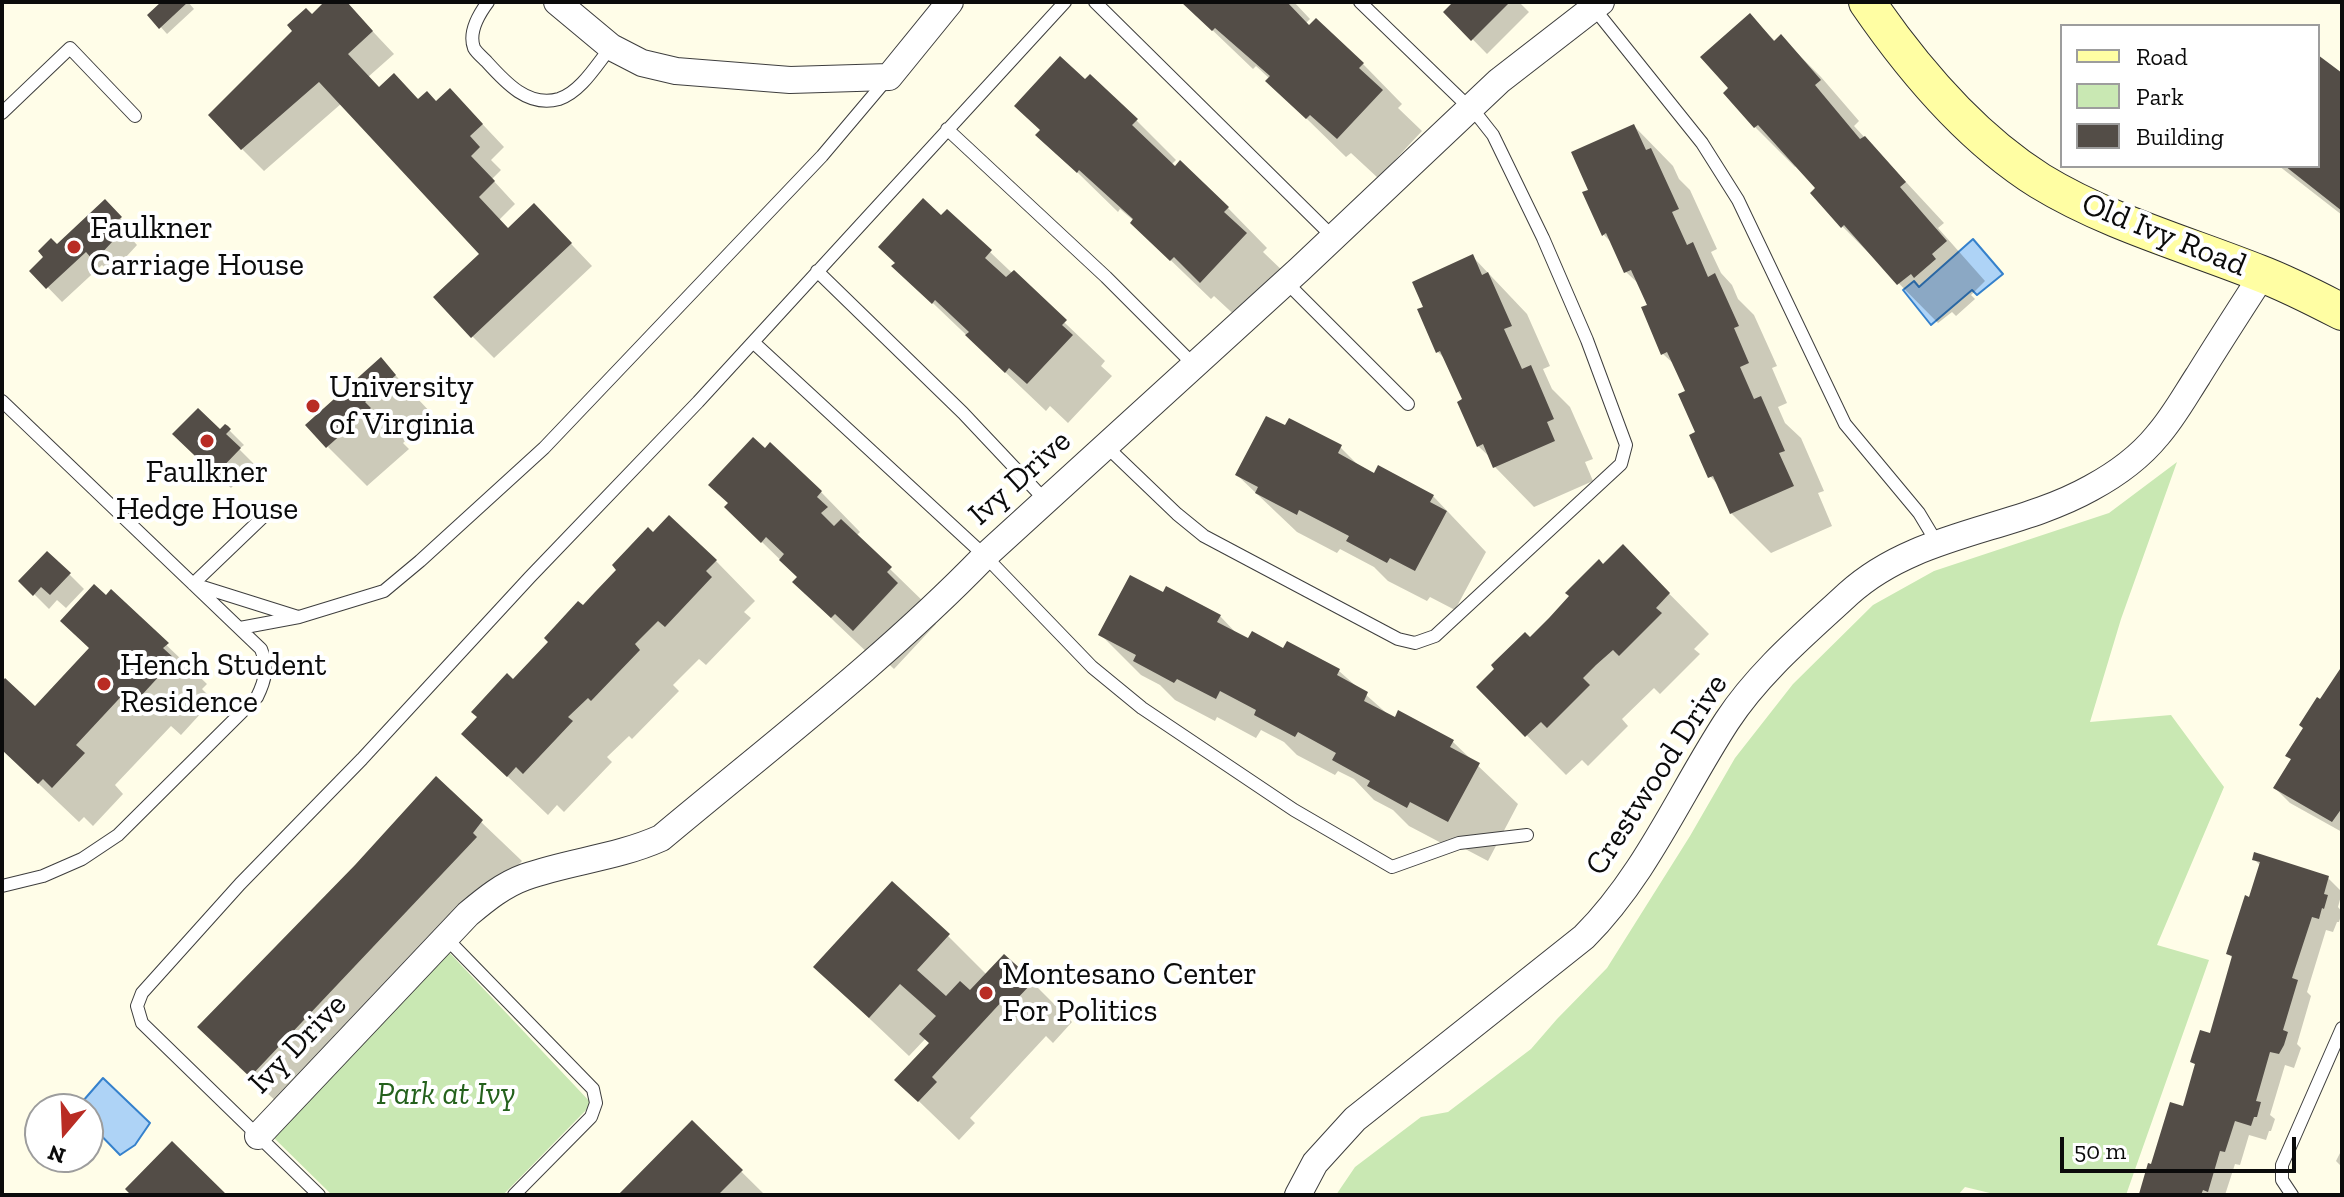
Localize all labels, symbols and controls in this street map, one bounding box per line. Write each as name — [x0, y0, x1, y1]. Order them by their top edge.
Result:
legend — [2060, 24, 2320, 168]
text: Road — [2136, 42, 2188, 71]
text: Park — [2136, 82, 2184, 111]
text: Building — [2136, 122, 2224, 151]
street label: Old Ivy Road — [2076, 185, 2252, 285]
place label: Faulkner Carriage House — [90, 210, 304, 285]
marker: Faulkner Carriage House — [65, 238, 83, 256]
place label: University of Virginia — [329, 369, 475, 444]
marker: University of Virginia — [304, 397, 322, 415]
street label: Ivy Drive — [961, 422, 1079, 534]
marker: Faulkner Hedge House — [198, 432, 216, 450]
place label: Faulkner Hedge House — [116, 454, 298, 529]
place label: Hench Student Residence — [120, 647, 326, 722]
street label: Crestwood Drive — [1578, 667, 1736, 883]
marker: Hench Student Residence — [95, 675, 113, 693]
place label: Montesano Center For Politics — [1002, 956, 1257, 1031]
marker: Montesano Center For Politics — [977, 984, 995, 1002]
street label: Ivy Drive — [241, 986, 355, 1102]
park label: Park at Ivy — [377, 1076, 515, 1114]
north arrow — [24, 1093, 104, 1173]
scale bar — [2064, 1121, 2300, 1171]
text: 50 m — [2074, 1136, 2126, 1165]
text: N — [44, 1139, 69, 1170]

